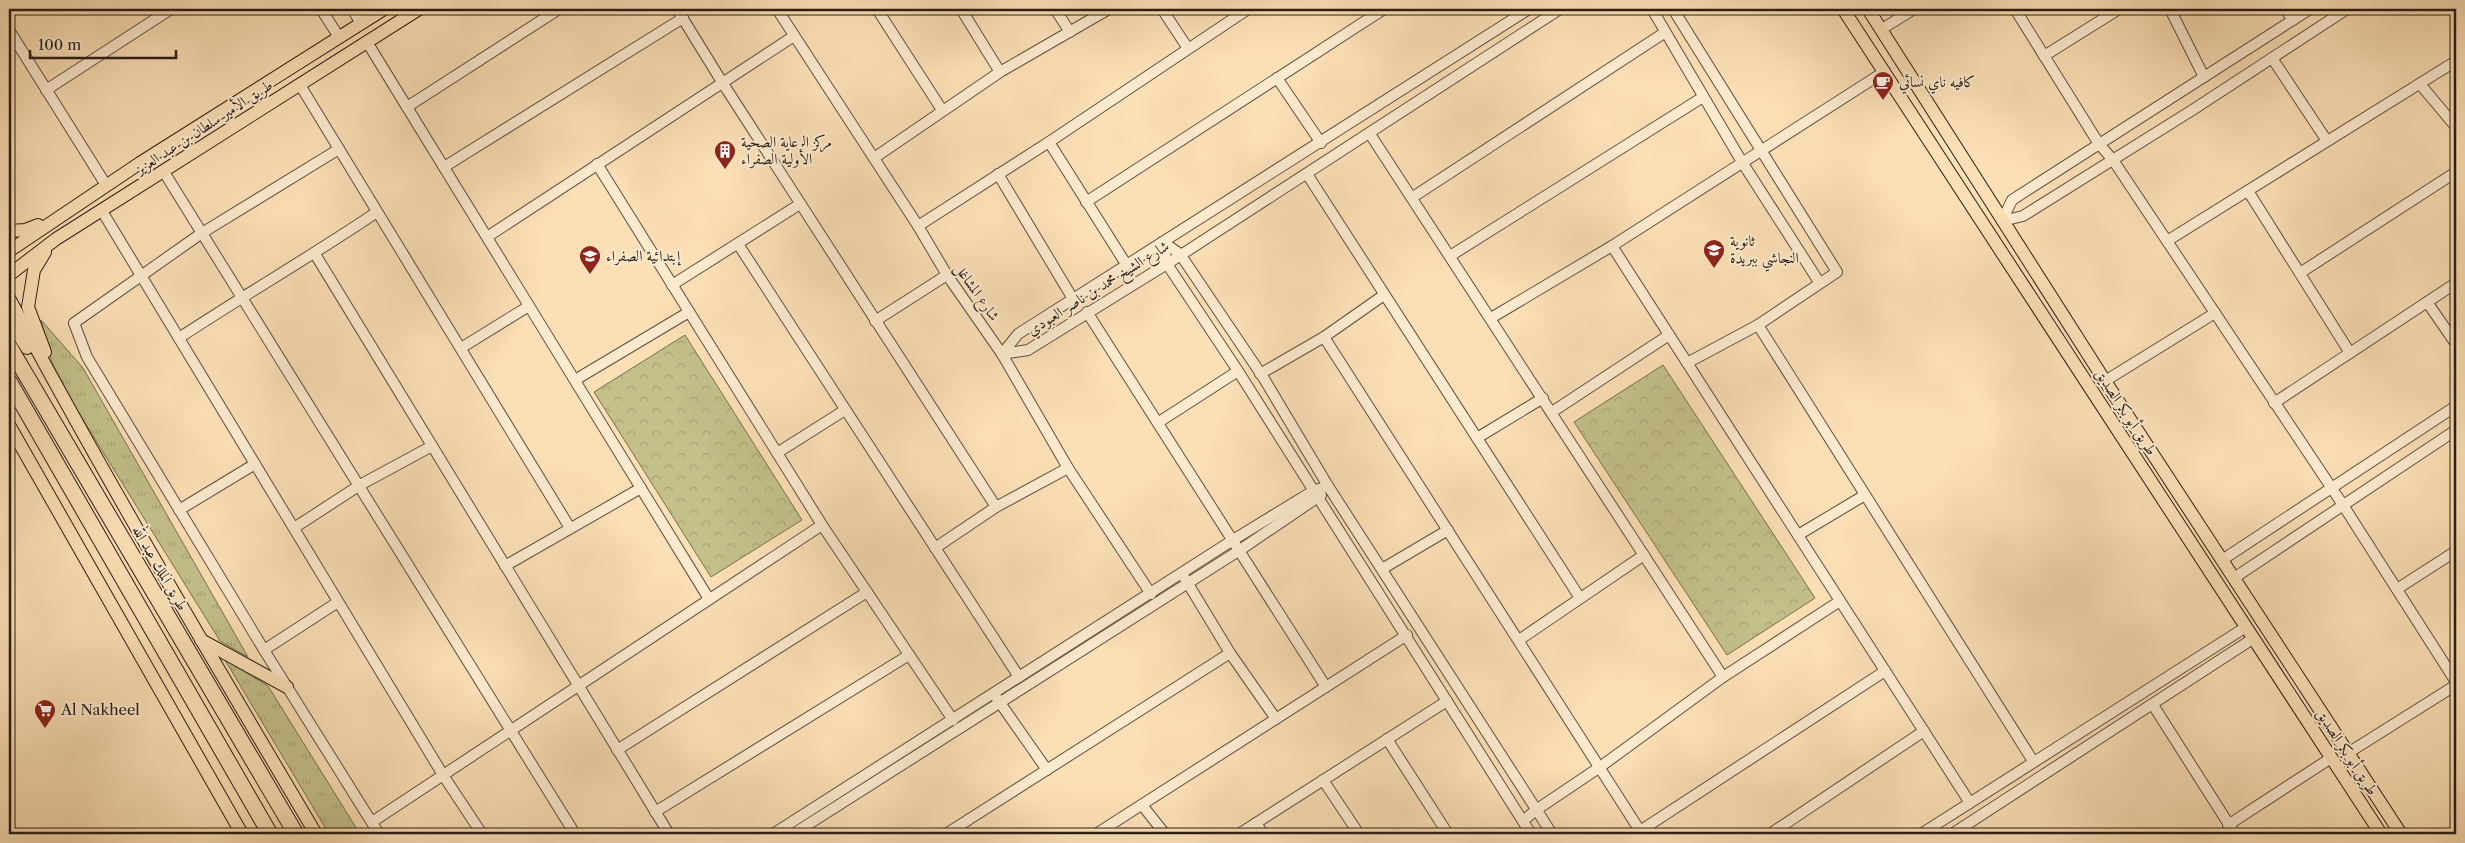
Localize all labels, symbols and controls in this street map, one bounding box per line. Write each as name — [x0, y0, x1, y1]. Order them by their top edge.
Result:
scale bar — [30, 28, 176, 60]
text: 100 m — [38, 35, 81, 54]
cafe icon: كافيه ناي نسائي — [1871, 70, 1895, 101]
place label: كافيه ناي نسائي — [1899, 72, 1975, 94]
street label: طريق الأمير سلطان بن عبد العزيز — [129, 74, 277, 180]
place label: مركز الرعاية الصحية الأولية الصفراء — [741, 132, 832, 169]
building icon: مركز الرعاية الصحية الأولية الصفراء — [713, 139, 737, 170]
place label: ثانوية النجاشي ببريدة — [1730, 231, 1799, 272]
street label: شارع الشيخ محمد بن ناصر العبودي — [1023, 236, 1175, 343]
school or university icon: ثانوية النجاشي ببريدة — [1702, 238, 1726, 269]
school or university icon: إبتدائية الصفراء — [578, 244, 602, 275]
place label: إبتدائية الصفراء — [606, 246, 682, 266]
street label: شارع المشاغل — [947, 259, 1004, 327]
street label: طريق أبو بكر الصديق — [2091, 364, 2162, 459]
street label: طريق الملك عبد الله — [127, 521, 194, 614]
supermarket icon: Al Nakheel — [33, 698, 57, 729]
place label: Al Nakheel — [60, 700, 140, 719]
street label: طريق أبو بكر الصديق — [2312, 704, 2383, 799]

